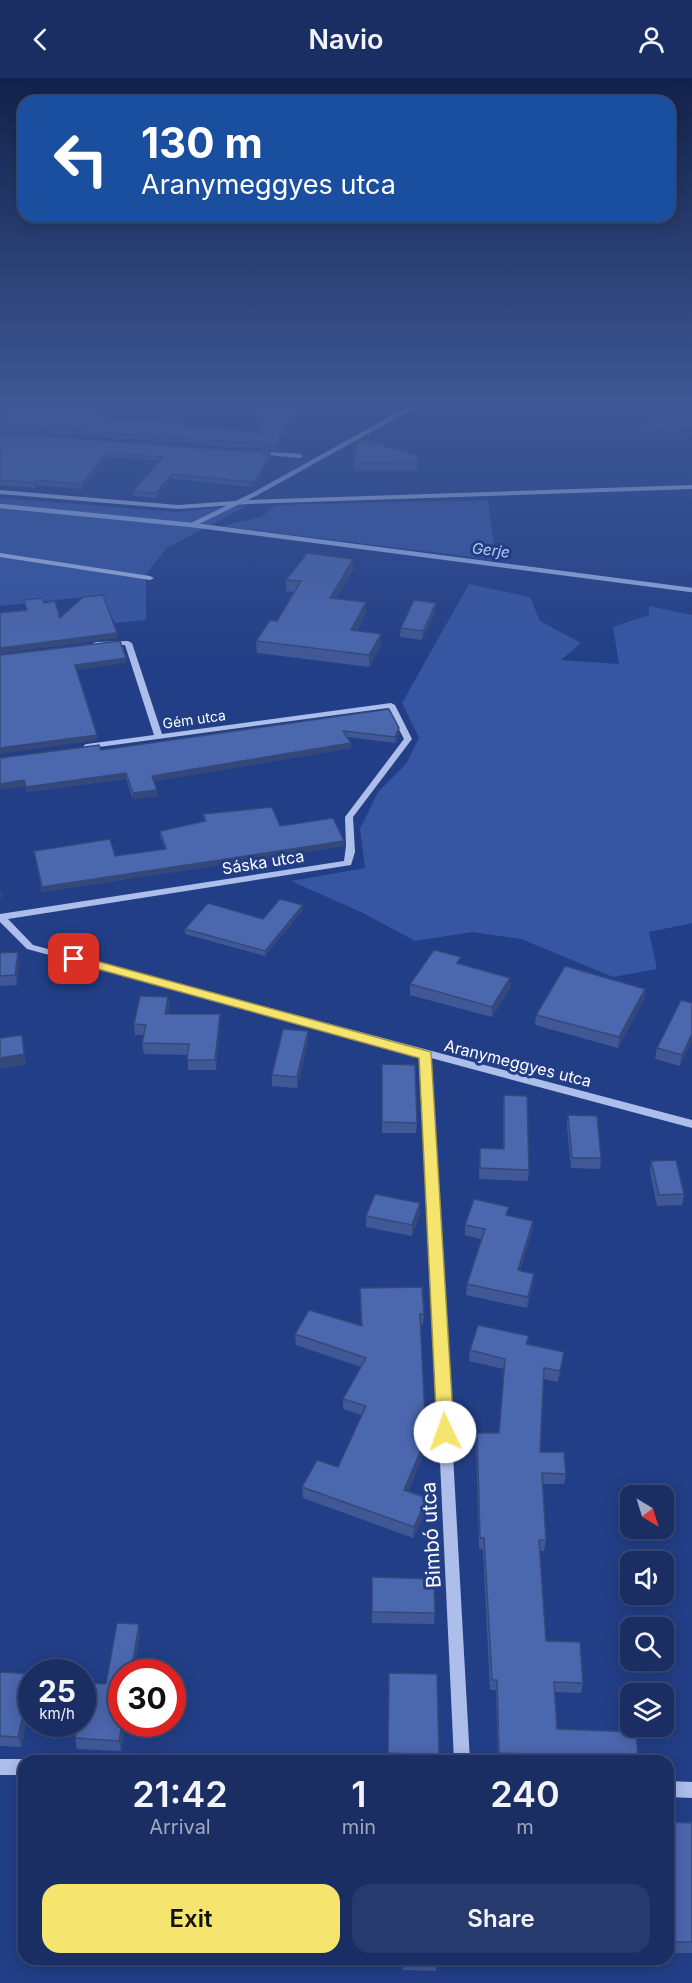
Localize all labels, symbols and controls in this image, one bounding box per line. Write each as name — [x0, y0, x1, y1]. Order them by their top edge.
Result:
icon: back — [24, 23, 57, 56]
text: Navio — [309, 23, 383, 56]
icon: person — [635, 23, 668, 56]
text: 130 m — [141, 117, 263, 168]
icon: left — [42, 120, 120, 198]
text: Aranymeggyes utca — [141, 168, 396, 201]
water label: Gerje — [471, 538, 511, 562]
street label: Gém utca — [161, 706, 227, 732]
street label: Sáska utca — [221, 846, 305, 878]
pin — [48, 933, 99, 984]
icon: arrive — [57, 942, 90, 975]
street label: Aranymeggyes utca — [442, 1035, 594, 1091]
position arrow — [413, 1400, 477, 1464]
street label: Bimbó utca — [416, 1481, 446, 1589]
north arrow — [620, 1485, 674, 1539]
map controls — [620, 1485, 674, 1737]
button: sound — [620, 1551, 674, 1605]
button: search — [620, 1617, 674, 1671]
speed limit sign: 30 — [108, 1659, 186, 1737]
text: 25 — [38, 1673, 76, 1709]
button: layers — [620, 1683, 674, 1737]
text: km/h — [39, 1704, 75, 1723]
text: 21:42 — [132, 1772, 228, 1816]
text: 1 — [351, 1772, 367, 1816]
text: 240 — [490, 1772, 560, 1816]
text: Arrival — [149, 1815, 211, 1839]
text: min — [342, 1815, 376, 1839]
text: m — [516, 1815, 534, 1839]
button: Exit — [42, 1884, 340, 1953]
button: Share — [352, 1884, 650, 1953]

